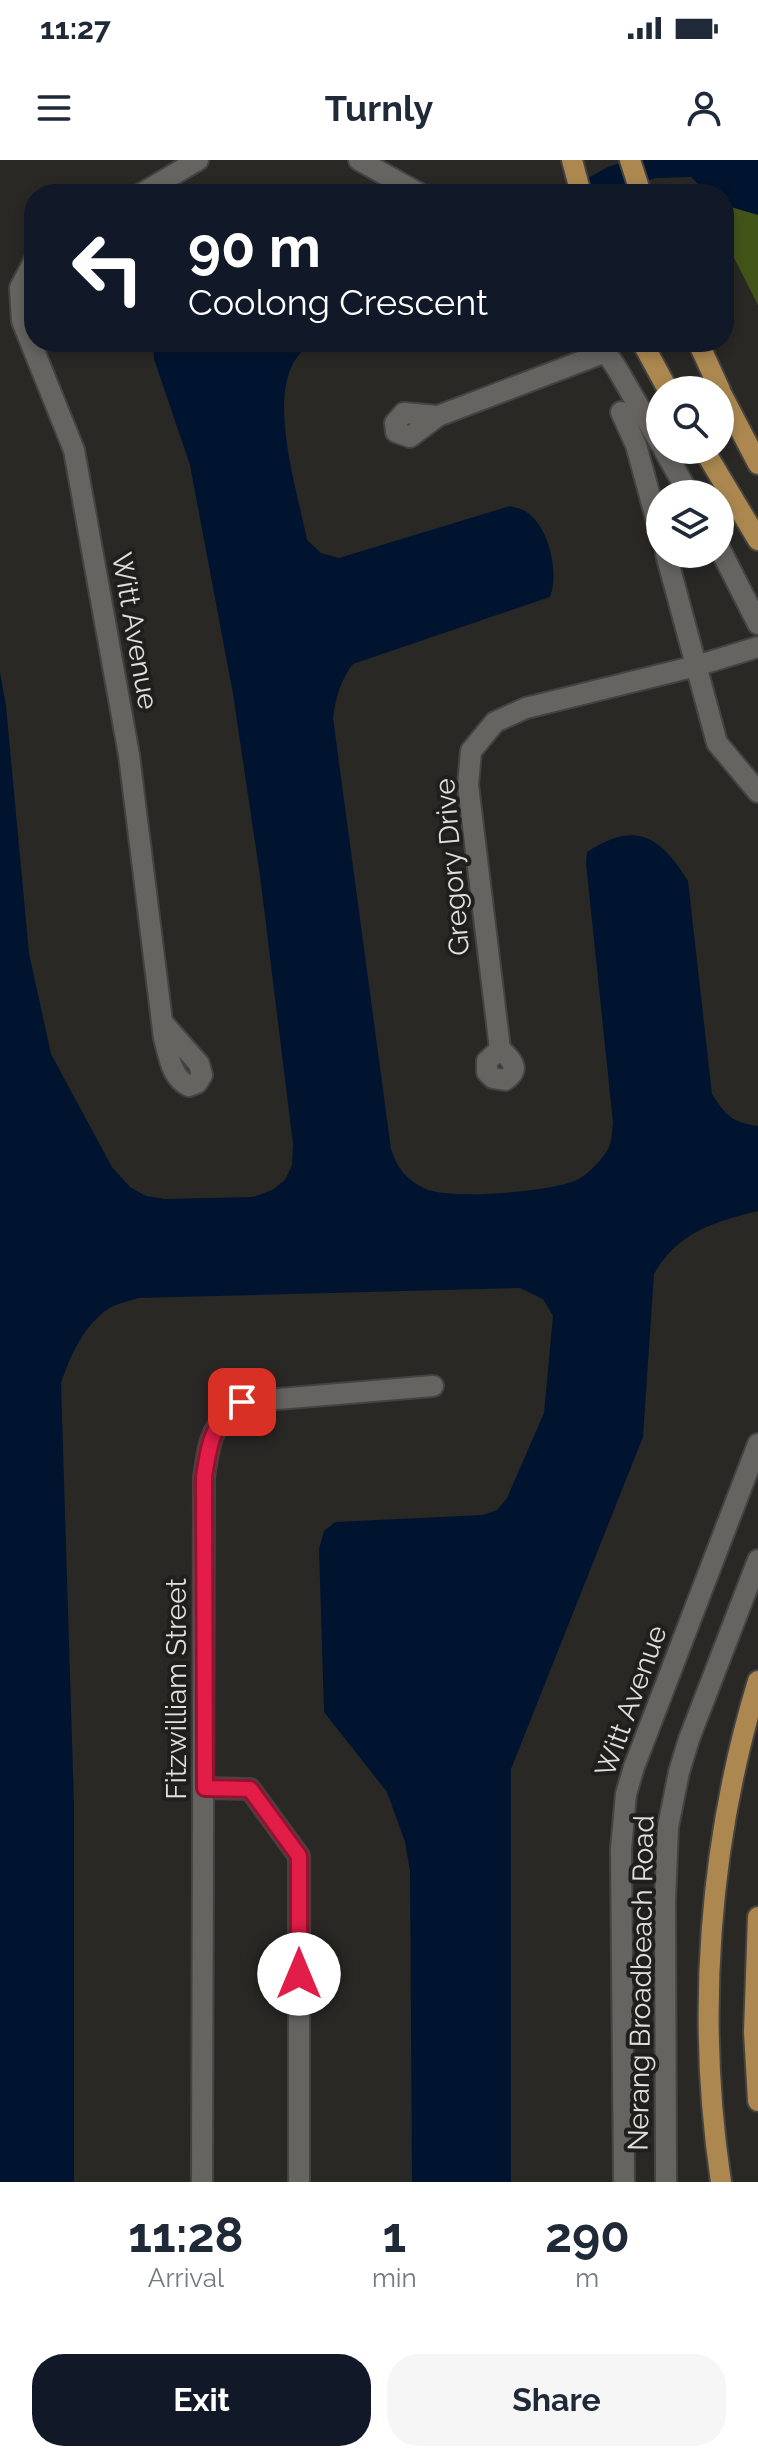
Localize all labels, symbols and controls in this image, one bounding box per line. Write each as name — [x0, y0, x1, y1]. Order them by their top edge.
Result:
text: 11:27 — [40, 11, 111, 46]
icon: menu — [32, 86, 76, 130]
icon: person — [682, 86, 726, 130]
text: Turnly — [325, 87, 433, 129]
text: 90 m — [188, 214, 321, 280]
icon: left — [56, 216, 160, 320]
text: Coolong Crescent — [188, 281, 488, 323]
map controls — [646, 376, 734, 568]
button: search — [646, 376, 734, 464]
button: layers — [646, 480, 734, 568]
street label: Witt Avenue — [105, 550, 165, 712]
street label: Gregory Drive — [428, 777, 476, 957]
pin — [208, 1368, 276, 1436]
icon: arrive — [220, 1380, 264, 1424]
street label: Fitzwilliam Street — [160, 1578, 193, 1800]
street label: Witt Avenue — [588, 1621, 674, 1781]
street label: Nerang Broadbeach Road — [622, 1815, 660, 2151]
position arrow — [257, 1932, 341, 2016]
text: 11:28 — [128, 2207, 244, 2263]
text: 1 — [382, 2207, 406, 2263]
text: 290 — [545, 2207, 630, 2263]
text: Arrival — [148, 2263, 224, 2293]
text: min — [372, 2263, 417, 2293]
text: m — [575, 2263, 599, 2293]
button: Exit — [32, 2354, 371, 2446]
button: Share — [387, 2354, 726, 2446]

